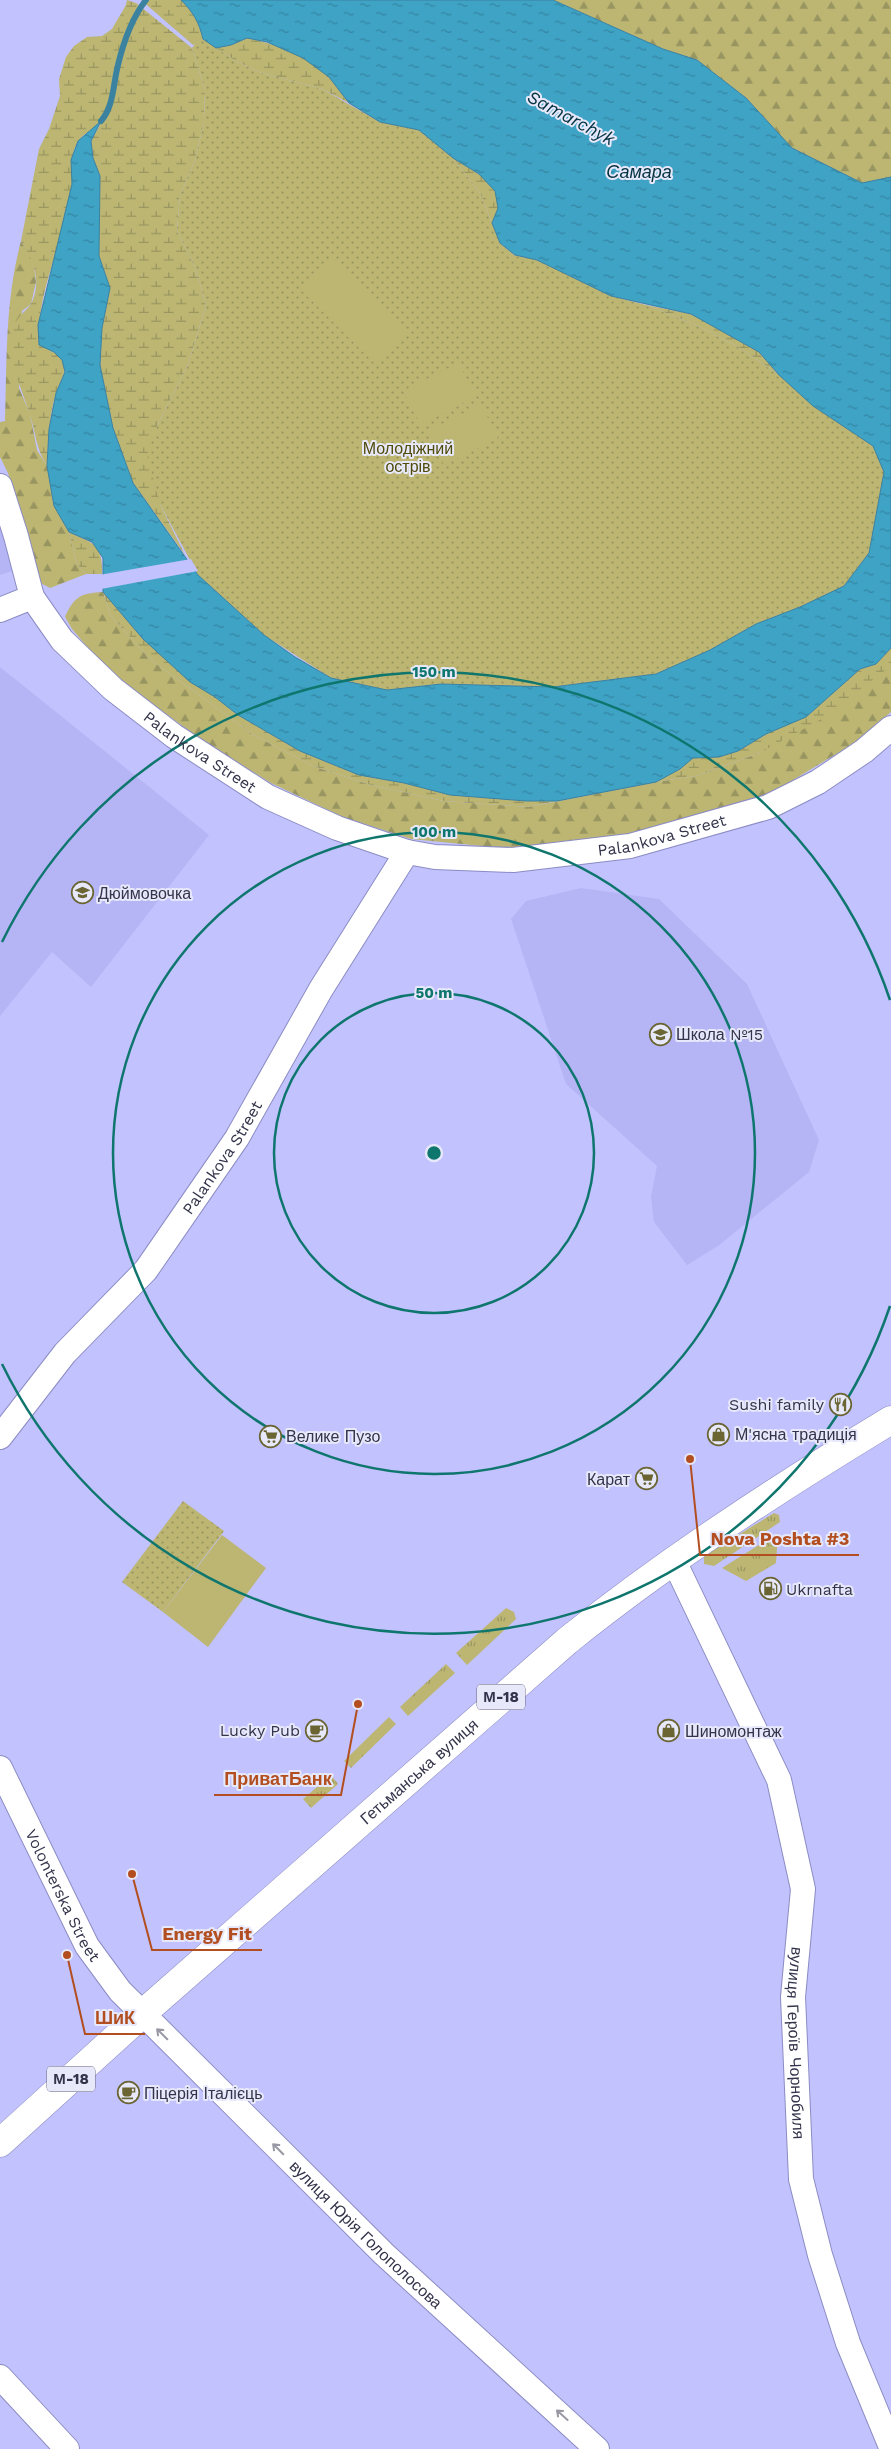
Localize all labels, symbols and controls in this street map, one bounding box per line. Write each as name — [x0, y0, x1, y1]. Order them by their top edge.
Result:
water label: Samarchyk — [524, 86, 620, 150]
water label: Самара — [606, 161, 672, 182]
park label: Молодіжний острів — [363, 439, 453, 476]
text: 150 m — [412, 663, 456, 681]
street label: Palankova Street — [140, 707, 260, 797]
street label: Palankova Street — [597, 810, 728, 860]
text: 100 m — [412, 823, 456, 841]
school or university icon: Дюймовочка — [70, 881, 94, 905]
place label: Дюймовочка — [98, 884, 191, 903]
text: 50 m — [416, 984, 452, 1002]
school or university icon: Школа №15 — [648, 1022, 672, 1046]
place label: Школа №15 — [676, 1025, 763, 1044]
street label: Palankova Street — [178, 1097, 266, 1218]
centre of rings — [425, 1144, 443, 1162]
restaurant icon: Sushi family — [828, 1392, 852, 1416]
place label: Sushi family — [729, 1395, 825, 1414]
shop icon: М'ясна традиція — [707, 1422, 731, 1446]
supermarket icon: Велике Пузо — [258, 1424, 282, 1448]
place label: М'ясна традиція — [735, 1425, 857, 1444]
place label: Велике Пузо — [286, 1427, 381, 1446]
supermarket icon: Карат — [634, 1467, 658, 1491]
place label: Карат — [587, 1470, 631, 1489]
callout: Nova Poshta #3 — [700, 1522, 859, 1555]
text: Nova Poshta #3 — [711, 1528, 849, 1549]
fuel station icon: Ukrnafta — [758, 1577, 782, 1601]
place label: Ukrnafta — [786, 1580, 853, 1599]
road number: М-18 — [477, 1684, 525, 1710]
street label: Гетьманська вулиця — [356, 1715, 482, 1828]
cafe icon: Lucky Pub — [304, 1718, 328, 1742]
shop icon: Шиномонтаж — [657, 1719, 681, 1743]
place label: Lucky Pub — [220, 1721, 300, 1740]
place label: Шиномонтаж — [685, 1722, 782, 1741]
callout: ПриватБанк — [214, 1762, 341, 1795]
text: ПриватБанк — [224, 1768, 333, 1789]
street label: Volonterska Street — [21, 1826, 104, 1966]
callout: Energy Fit — [152, 1917, 262, 1950]
text: Energy Fit — [162, 1923, 252, 1944]
street label: вулиця Героїв Чорнобиля — [783, 1946, 808, 2140]
callout: ШиК — [85, 2001, 145, 2034]
text: ШиК — [95, 2007, 136, 2028]
one-way arrow — [156, 2028, 168, 2040]
road number: М-18 — [47, 2066, 95, 2092]
cafe icon: Піцерія Італієць — [116, 2081, 140, 2105]
place label: Піцерія Італієць — [144, 2084, 263, 2103]
one-way arrow — [272, 2143, 284, 2155]
street label: вулиця Юрія Голополосова — [286, 2157, 446, 2313]
one-way arrow — [555, 2410, 568, 2421]

